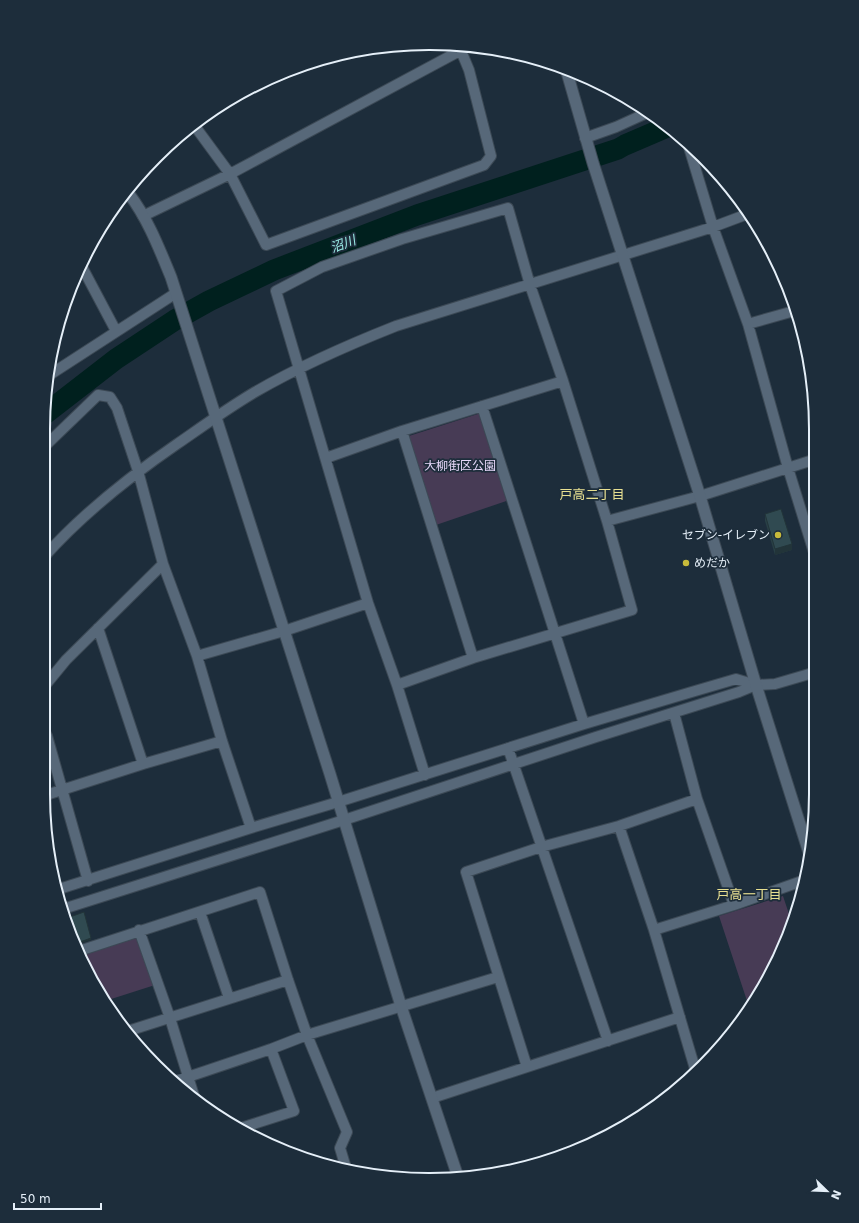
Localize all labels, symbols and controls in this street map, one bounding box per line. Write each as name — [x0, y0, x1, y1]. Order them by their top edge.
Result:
water label: 沼川 — [328, 232, 360, 256]
park label: 大柳街区公園 — [424, 459, 496, 473]
district label: 戸高二丁目 — [559, 487, 625, 502]
place label: セブン-イレブン — [682, 528, 770, 542]
marker: セブン-イレブン — [773, 530, 783, 540]
place label: めだか — [694, 556, 730, 570]
marker: めだか — [681, 558, 691, 568]
district label: 戸高一丁目 — [716, 887, 782, 902]
north arrow — [807, 1171, 847, 1211]
scale bar — [14, 1185, 101, 1211]
text: N — [828, 1188, 844, 1201]
text: 50 m — [20, 1192, 51, 1206]

